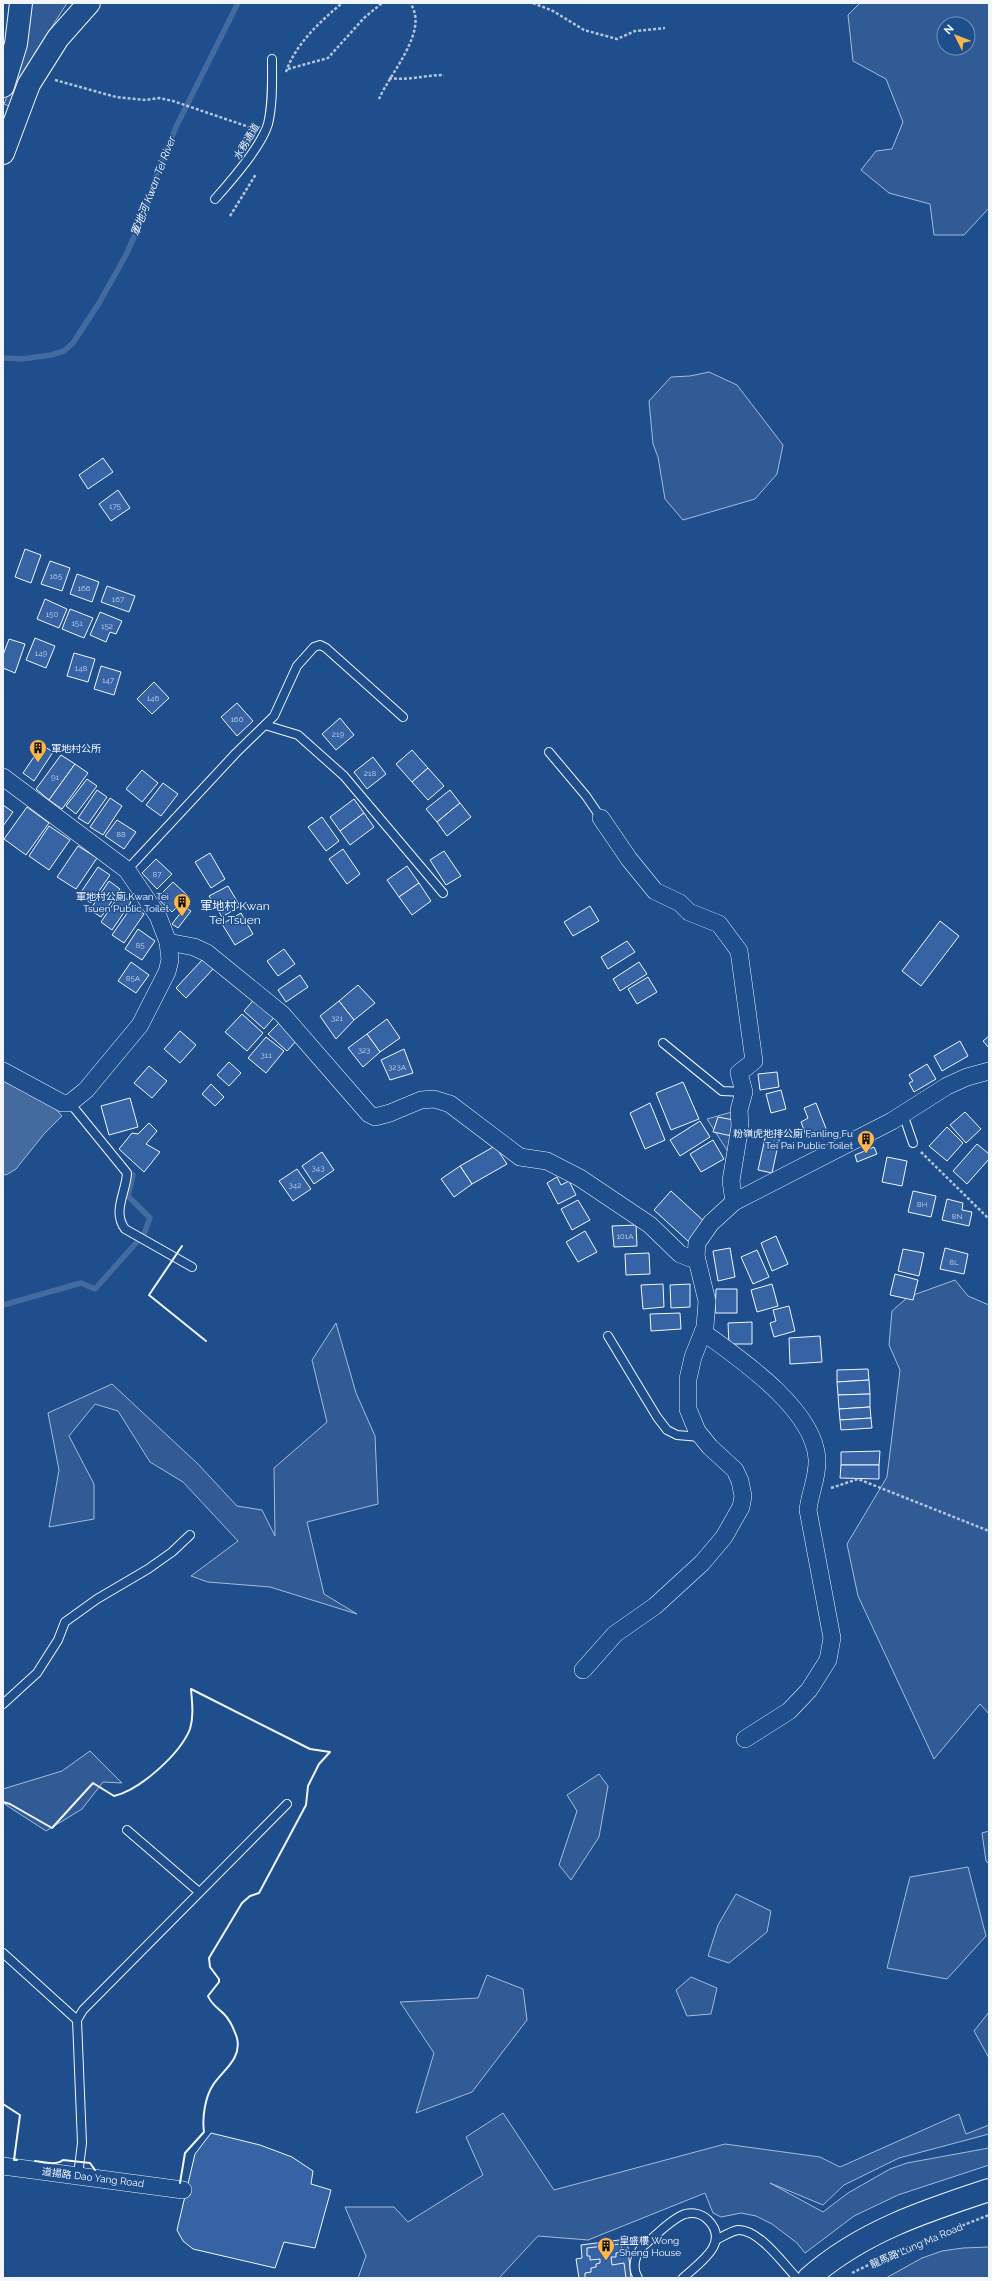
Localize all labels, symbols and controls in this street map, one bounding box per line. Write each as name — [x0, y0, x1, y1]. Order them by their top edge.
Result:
north arrow — [936, 16, 976, 56]
text: N — [941, 22, 957, 37]
street label: 水務通道 — [231, 121, 261, 161]
water label: 軍地河 Kwan Tei River — [128, 133, 179, 238]
house number: 175 — [109, 501, 122, 511]
house number: 165 — [50, 571, 63, 581]
house number: 166 — [77, 583, 91, 593]
house number: 167 — [112, 594, 125, 604]
house number: 150 — [46, 609, 58, 619]
house number: 151 — [71, 618, 83, 628]
house number: 152 — [101, 621, 113, 631]
house number: 149 — [35, 648, 48, 658]
house number: 148 — [75, 663, 88, 673]
house number: 147 — [102, 675, 115, 685]
house number: 146 — [147, 693, 159, 703]
house number: 160 — [230, 714, 244, 724]
house number: 219 — [332, 729, 344, 739]
building icon: 軍地村公所 — [28, 738, 48, 763]
place label: 軍地村公所 — [51, 743, 101, 754]
house number: 218 — [364, 768, 376, 778]
house number: 91 — [51, 772, 60, 782]
house number: 88 — [116, 829, 126, 839]
house number: 87 — [152, 869, 162, 879]
place label: 軍地村公廁 Kwan Tei Tsuen Public Toilet — [76, 891, 170, 914]
building icon: 軍地村公廁 Kwan Tei Tsuen Public Toilet — [172, 892, 192, 917]
district label: 軍地村 Kwan Tei Tsuen — [200, 899, 270, 927]
house number: 85 — [135, 940, 145, 950]
house number: 85A — [126, 973, 141, 983]
house number: 321 — [331, 1013, 344, 1023]
house number: 323 — [358, 1045, 370, 1055]
house number: 311 — [260, 1050, 272, 1060]
house number: 323A — [388, 1062, 407, 1072]
place label: 粉嶺虎地排公廁 Fanling Fu Tei Pai Public Toilet — [733, 1128, 854, 1151]
building icon: 粉嶺虎地排公廁 Fanling Fu Tei Pai Public Toilet — [856, 1129, 876, 1154]
house number: 343 — [312, 1163, 324, 1173]
house number: 342 — [289, 1180, 301, 1190]
house number: 8H — [917, 1199, 927, 1209]
house number: 8N — [952, 1211, 962, 1221]
house number: 101A — [616, 1231, 634, 1241]
house number: 8L — [949, 1257, 959, 1267]
street label: 道揚路 Dao Yang Road — [41, 2166, 145, 2189]
street label: 龍馬路 Lung Ma Road — [868, 2221, 964, 2270]
place label: 皇盛樓 Wong Sheng House — [619, 2235, 681, 2258]
building icon: 皇盛樓 Wong Sheng House — [596, 2236, 616, 2261]

